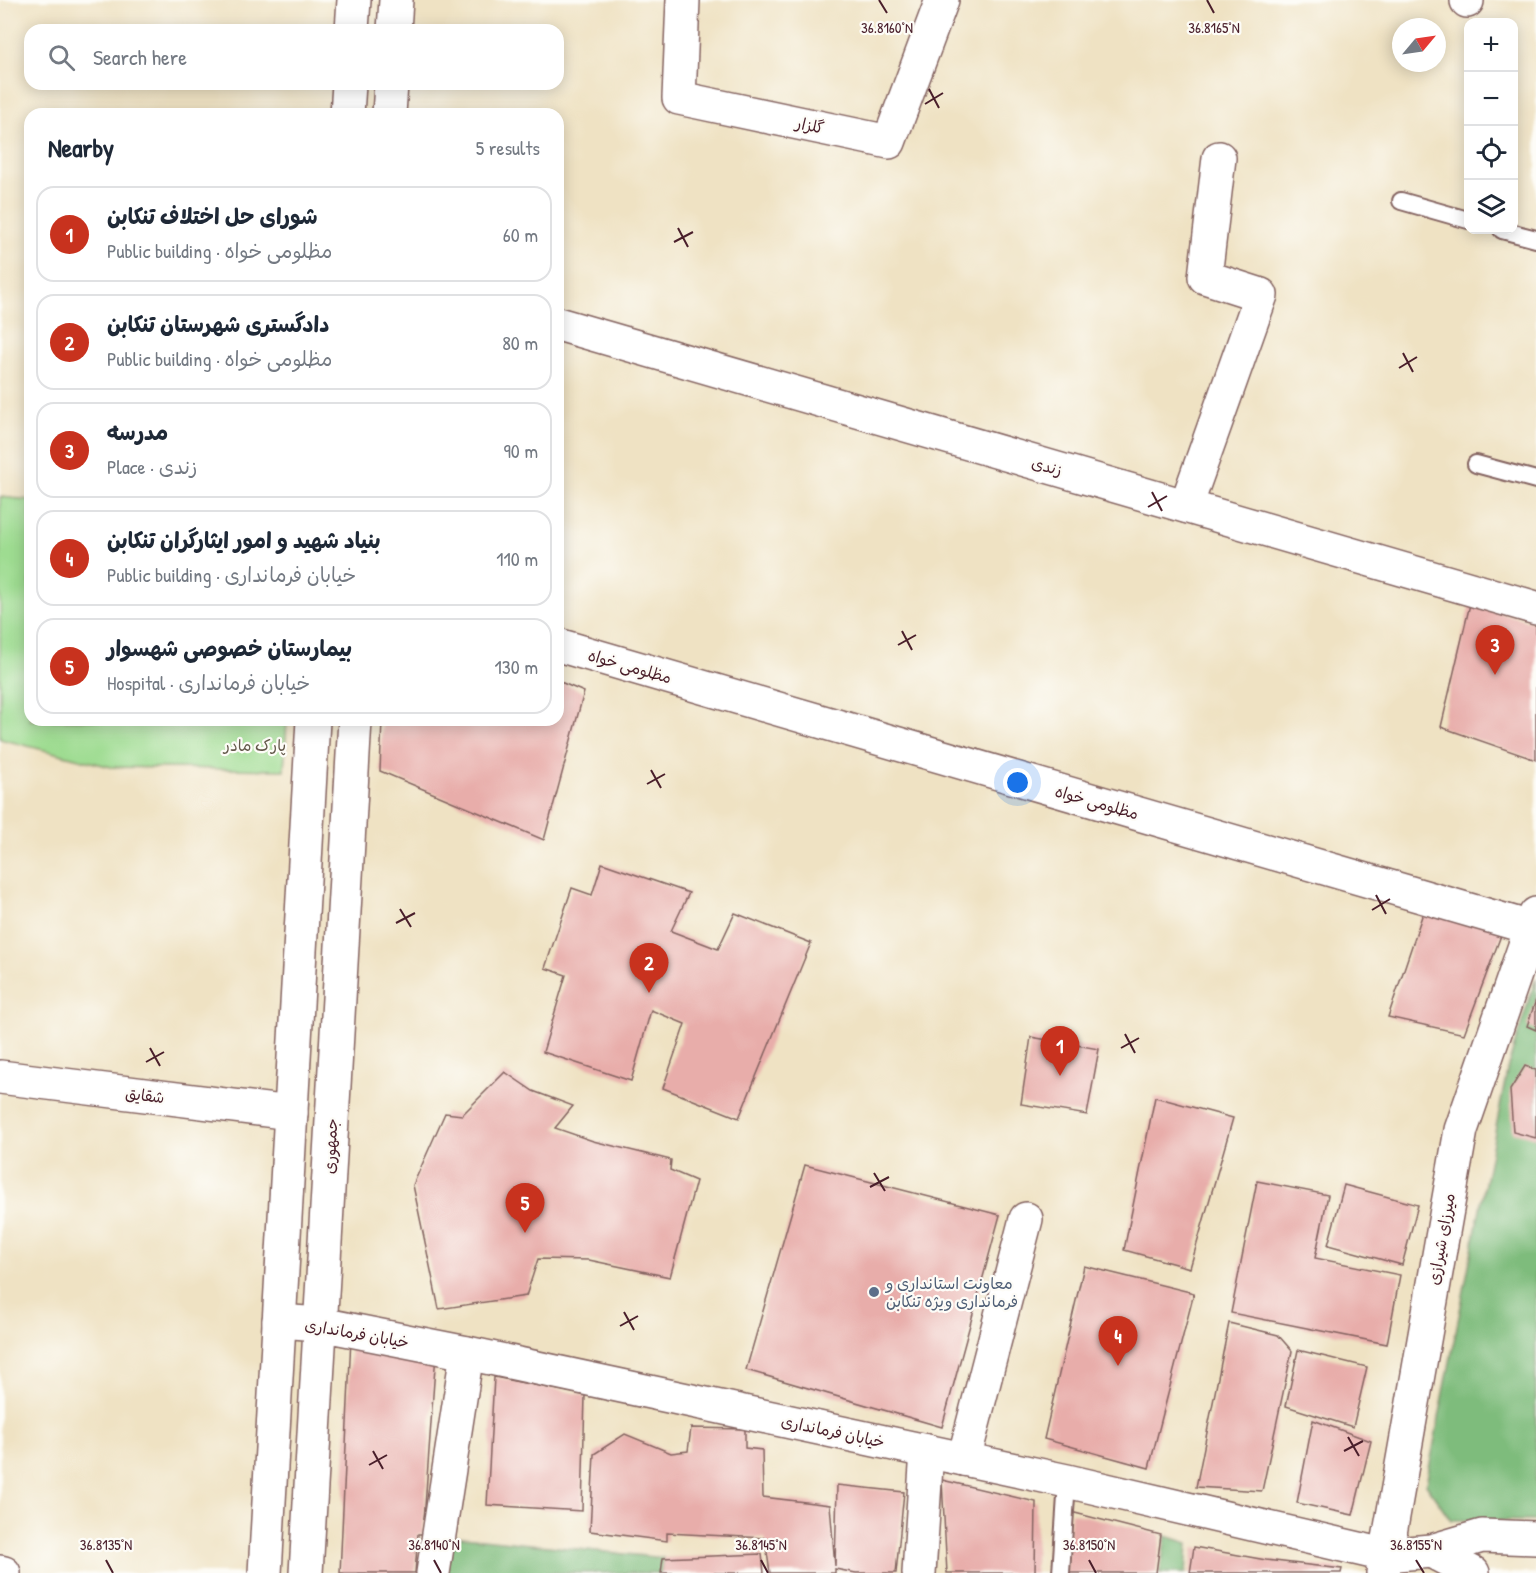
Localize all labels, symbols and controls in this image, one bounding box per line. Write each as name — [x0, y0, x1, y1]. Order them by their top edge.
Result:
text: 36.8160°N — [861, 17, 913, 38]
text: 36.8165°N — [1188, 17, 1240, 38]
north arrow — [1392, 18, 1446, 72]
map controls — [1464, 18, 1518, 234]
button: + — [1464, 18, 1518, 72]
search box — [24, 24, 564, 90]
icon: search — [45, 41, 78, 74]
text: Search here — [93, 42, 187, 72]
button: − — [1464, 72, 1518, 126]
street label: گلزار — [792, 111, 826, 139]
button: locate — [1464, 126, 1518, 180]
text: Nearby — [48, 130, 114, 165]
text: 5 results — [476, 134, 540, 161]
button: layers — [1464, 180, 1518, 234]
text: شورای حل اختلاف تنکابن — [107, 201, 318, 231]
text: 1 — [66, 221, 73, 248]
text: 60 m — [503, 221, 538, 248]
text: Public building · مظلومی خواه — [107, 237, 332, 264]
text: دادگستری شهرستان تنکابن — [107, 309, 329, 339]
text: 2 — [65, 329, 74, 356]
text: 80 m — [502, 329, 538, 356]
text: Public building · مظلومی خواه — [107, 345, 332, 372]
text: مدرسه — [107, 417, 168, 447]
text: 3 — [65, 437, 74, 464]
text: 90 m — [504, 437, 538, 464]
street label: زندی — [1029, 451, 1065, 481]
text: Place · زندی — [107, 453, 197, 480]
text: بنیاد شهید و امور ایثارگران تنکابن — [107, 525, 381, 555]
text: 4 — [66, 545, 73, 572]
text: 110 m — [496, 545, 538, 572]
text: Public building · خیابان فرمانداری — [107, 561, 356, 588]
pin: 3 — [1476, 626, 1514, 675]
text: بیمارستان خصوصی شهسوار — [107, 633, 352, 663]
street label: مظلومی خواه — [586, 644, 674, 688]
text: 5 — [65, 653, 74, 680]
text: 130 m — [495, 653, 538, 680]
text: Hospital · خیابان فرمانداری — [107, 669, 310, 696]
park label: پارک مادر — [222, 734, 286, 756]
your location — [1003, 768, 1032, 797]
street label: مظلومی خواه — [1053, 780, 1141, 824]
pin: 2 — [630, 944, 668, 993]
pin: 1 — [1040, 1026, 1080, 1076]
street label: شقایق — [124, 1082, 166, 1108]
street label: جمهوری — [318, 1118, 342, 1174]
pin: 5 — [506, 1184, 544, 1233]
street label: میرزای شیرازی — [1422, 1191, 1460, 1287]
place label: معاونت استانداری و فرمانداری ویژه تنکابن — [884, 1272, 1018, 1312]
marker: معاونت استانداری و فرمانداری ویژه تنکابن — [867, 1285, 881, 1299]
street label: خیابان فرمانداری — [303, 1313, 411, 1353]
pin: 4 — [1098, 1316, 1138, 1366]
street label: خیابان فرمانداری — [779, 1409, 887, 1453]
text: 36.8135°N — [80, 1534, 132, 1555]
text: 36.8140°N — [408, 1534, 460, 1555]
text: 36.8145°N — [735, 1534, 787, 1555]
text: 36.8150°N — [1063, 1534, 1115, 1555]
text: 36.8155°N — [1390, 1534, 1442, 1555]

